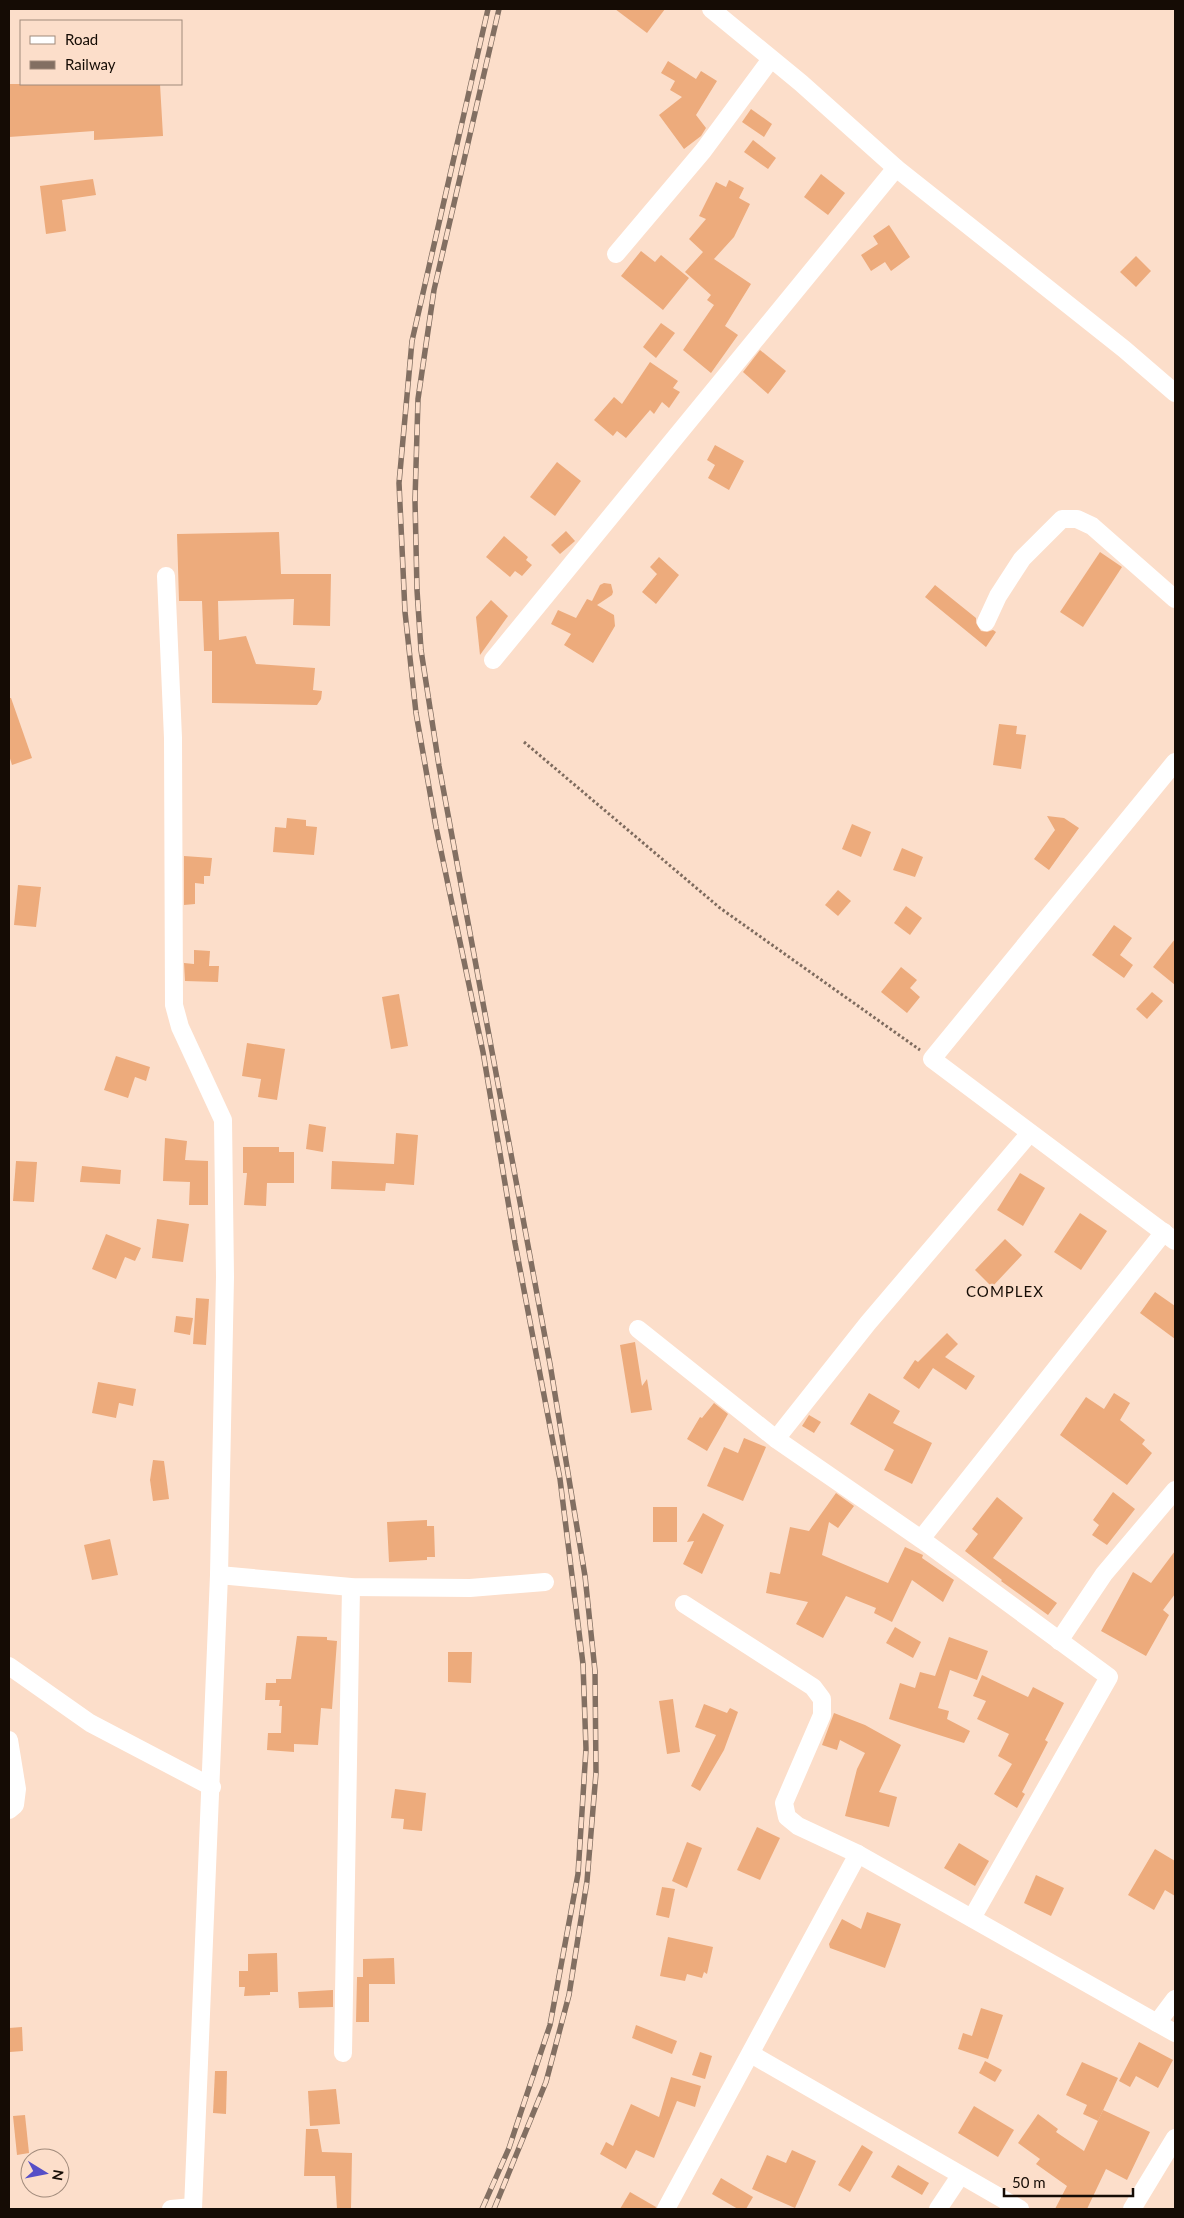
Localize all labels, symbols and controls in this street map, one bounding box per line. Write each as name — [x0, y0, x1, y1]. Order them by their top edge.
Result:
legend — [20, 20, 182, 85]
text: Road — [65, 30, 98, 48]
text: Railway — [65, 55, 116, 73]
district label: COMPLEX — [966, 1282, 1044, 1300]
north arrow — [20, 2148, 70, 2198]
scale bar — [1004, 2166, 1133, 2198]
text: N — [49, 2169, 68, 2182]
text: 50 m — [1012, 2173, 1046, 2191]

